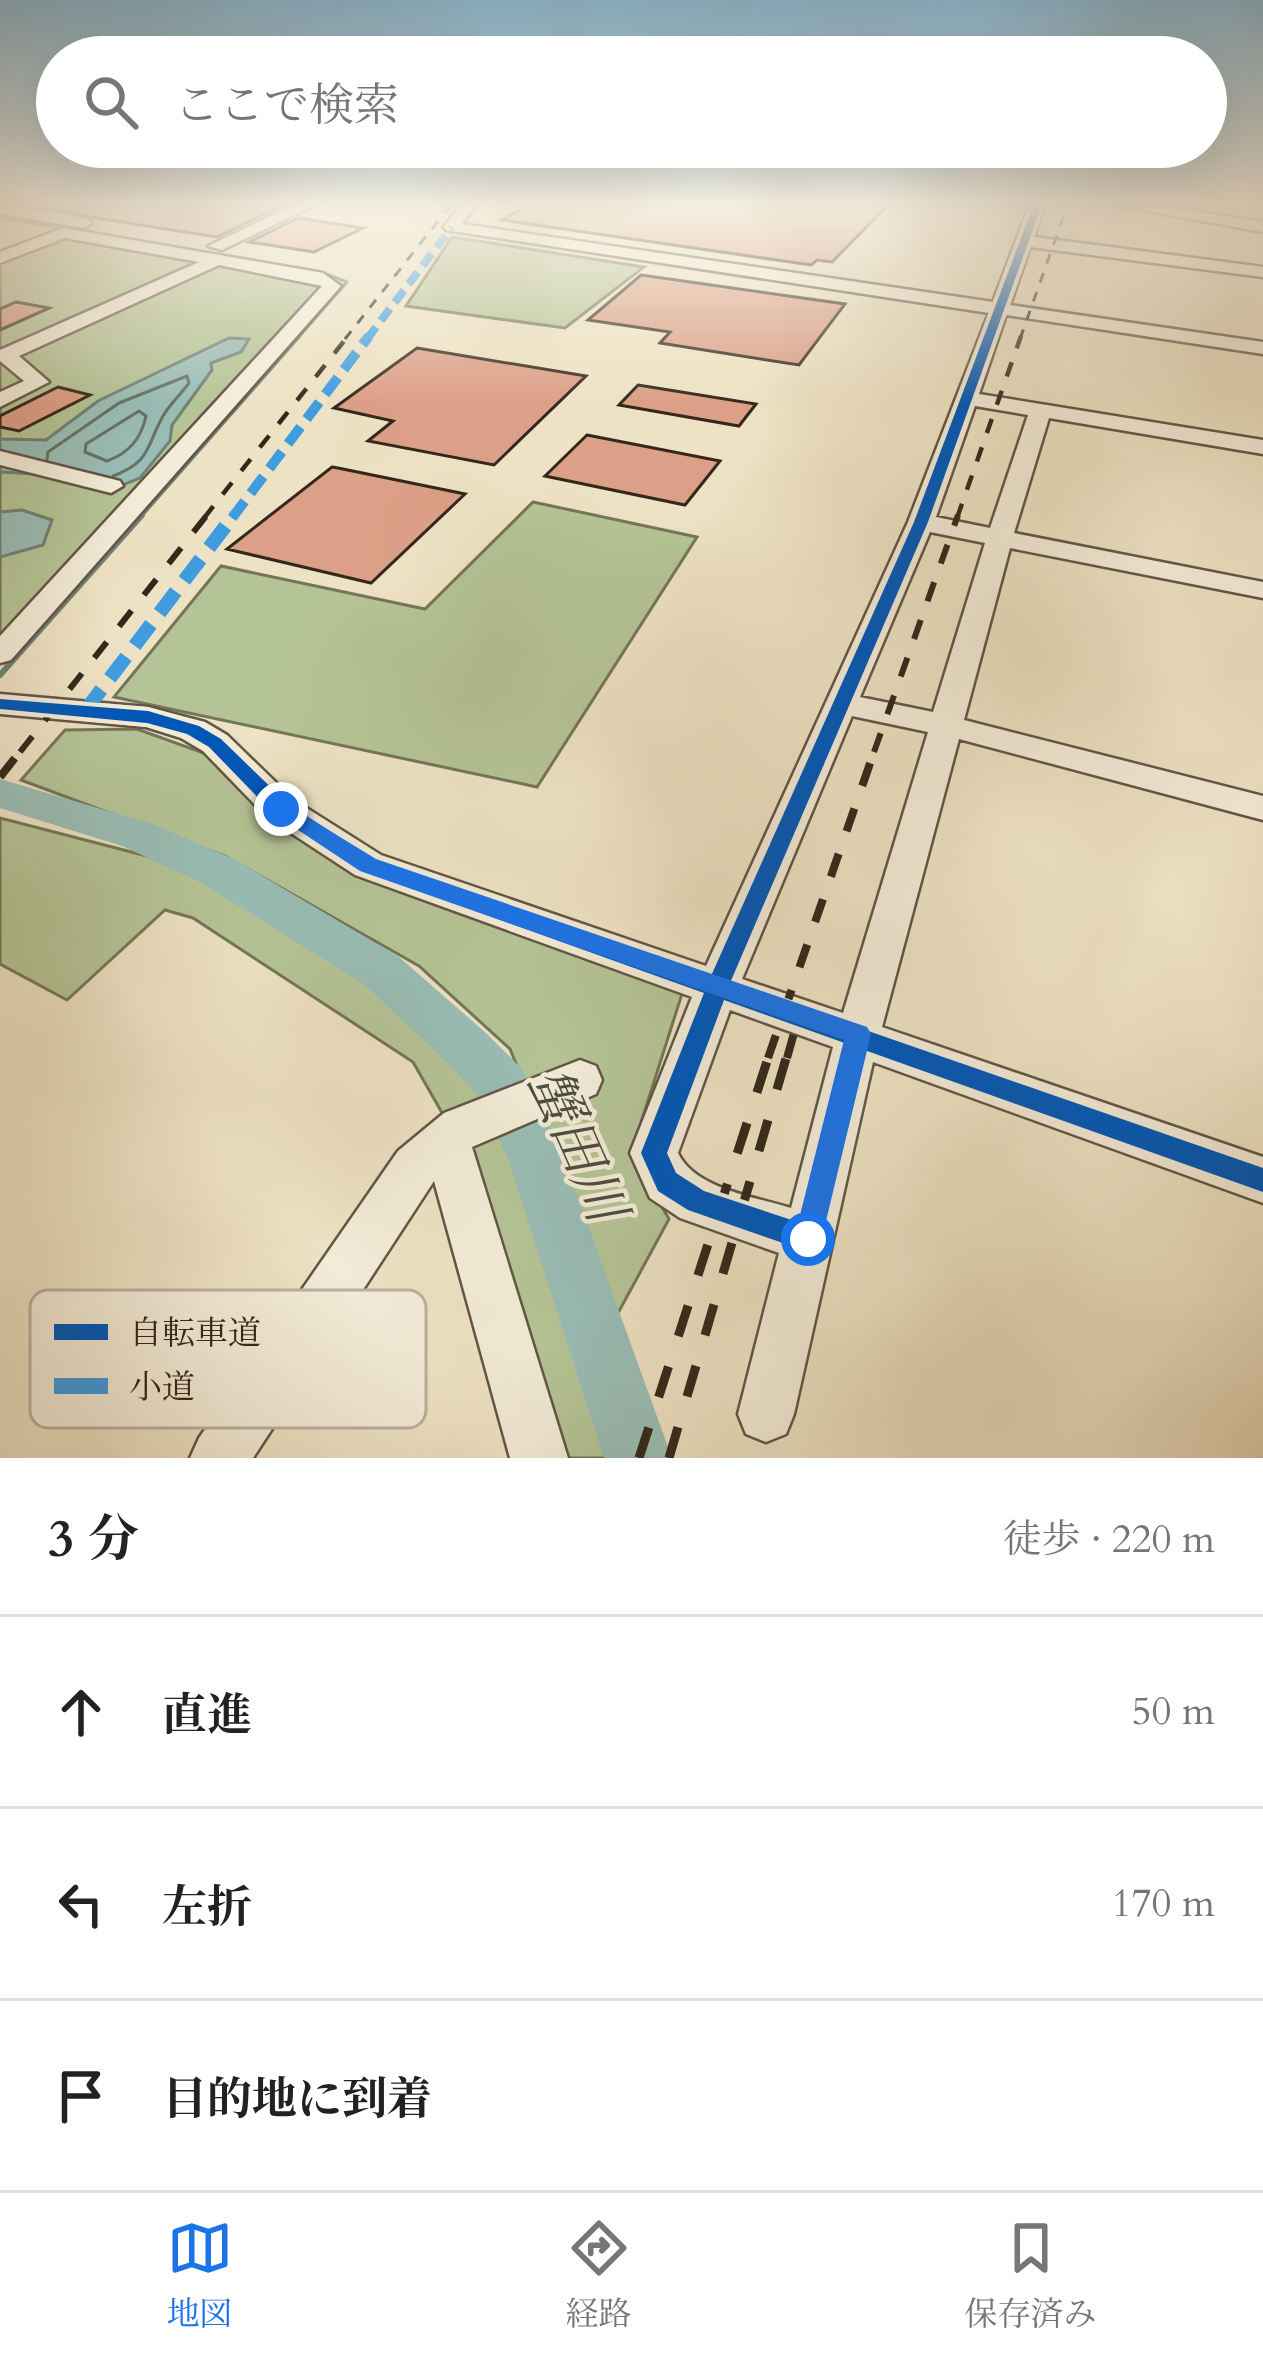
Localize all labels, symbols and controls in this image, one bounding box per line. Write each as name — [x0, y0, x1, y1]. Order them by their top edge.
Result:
search box — [36, 36, 1227, 168]
icon: search — [78, 69, 144, 135]
text: ここで検索 — [174, 75, 399, 136]
route end — [254, 782, 308, 836]
water label: 蟹田川 — [509, 1056, 644, 1238]
route start — [781, 1212, 835, 1266]
legend — [30, 1290, 426, 1428]
text: 自転車道 — [129, 1311, 261, 1356]
text: 小道 — [129, 1365, 195, 1410]
text: 3 分 — [48, 1505, 139, 1575]
text: 徒歩 · 220 m — [1003, 1513, 1215, 1566]
icon: ahead — [48, 1679, 114, 1745]
text: 直進 — [162, 1685, 252, 1746]
text: 50 m — [1132, 1685, 1215, 1738]
icon: left — [48, 1871, 114, 1937]
text: 左折 — [162, 1877, 252, 1938]
text: 170 m — [1112, 1877, 1215, 1930]
icon: arrive — [48, 2063, 114, 2129]
text: 目的地に到着 — [162, 2069, 432, 2130]
tab: 地図 — [167, 2215, 233, 2337]
tab: 経路 — [566, 2215, 632, 2337]
tab: 保存済み — [965, 2215, 1097, 2337]

